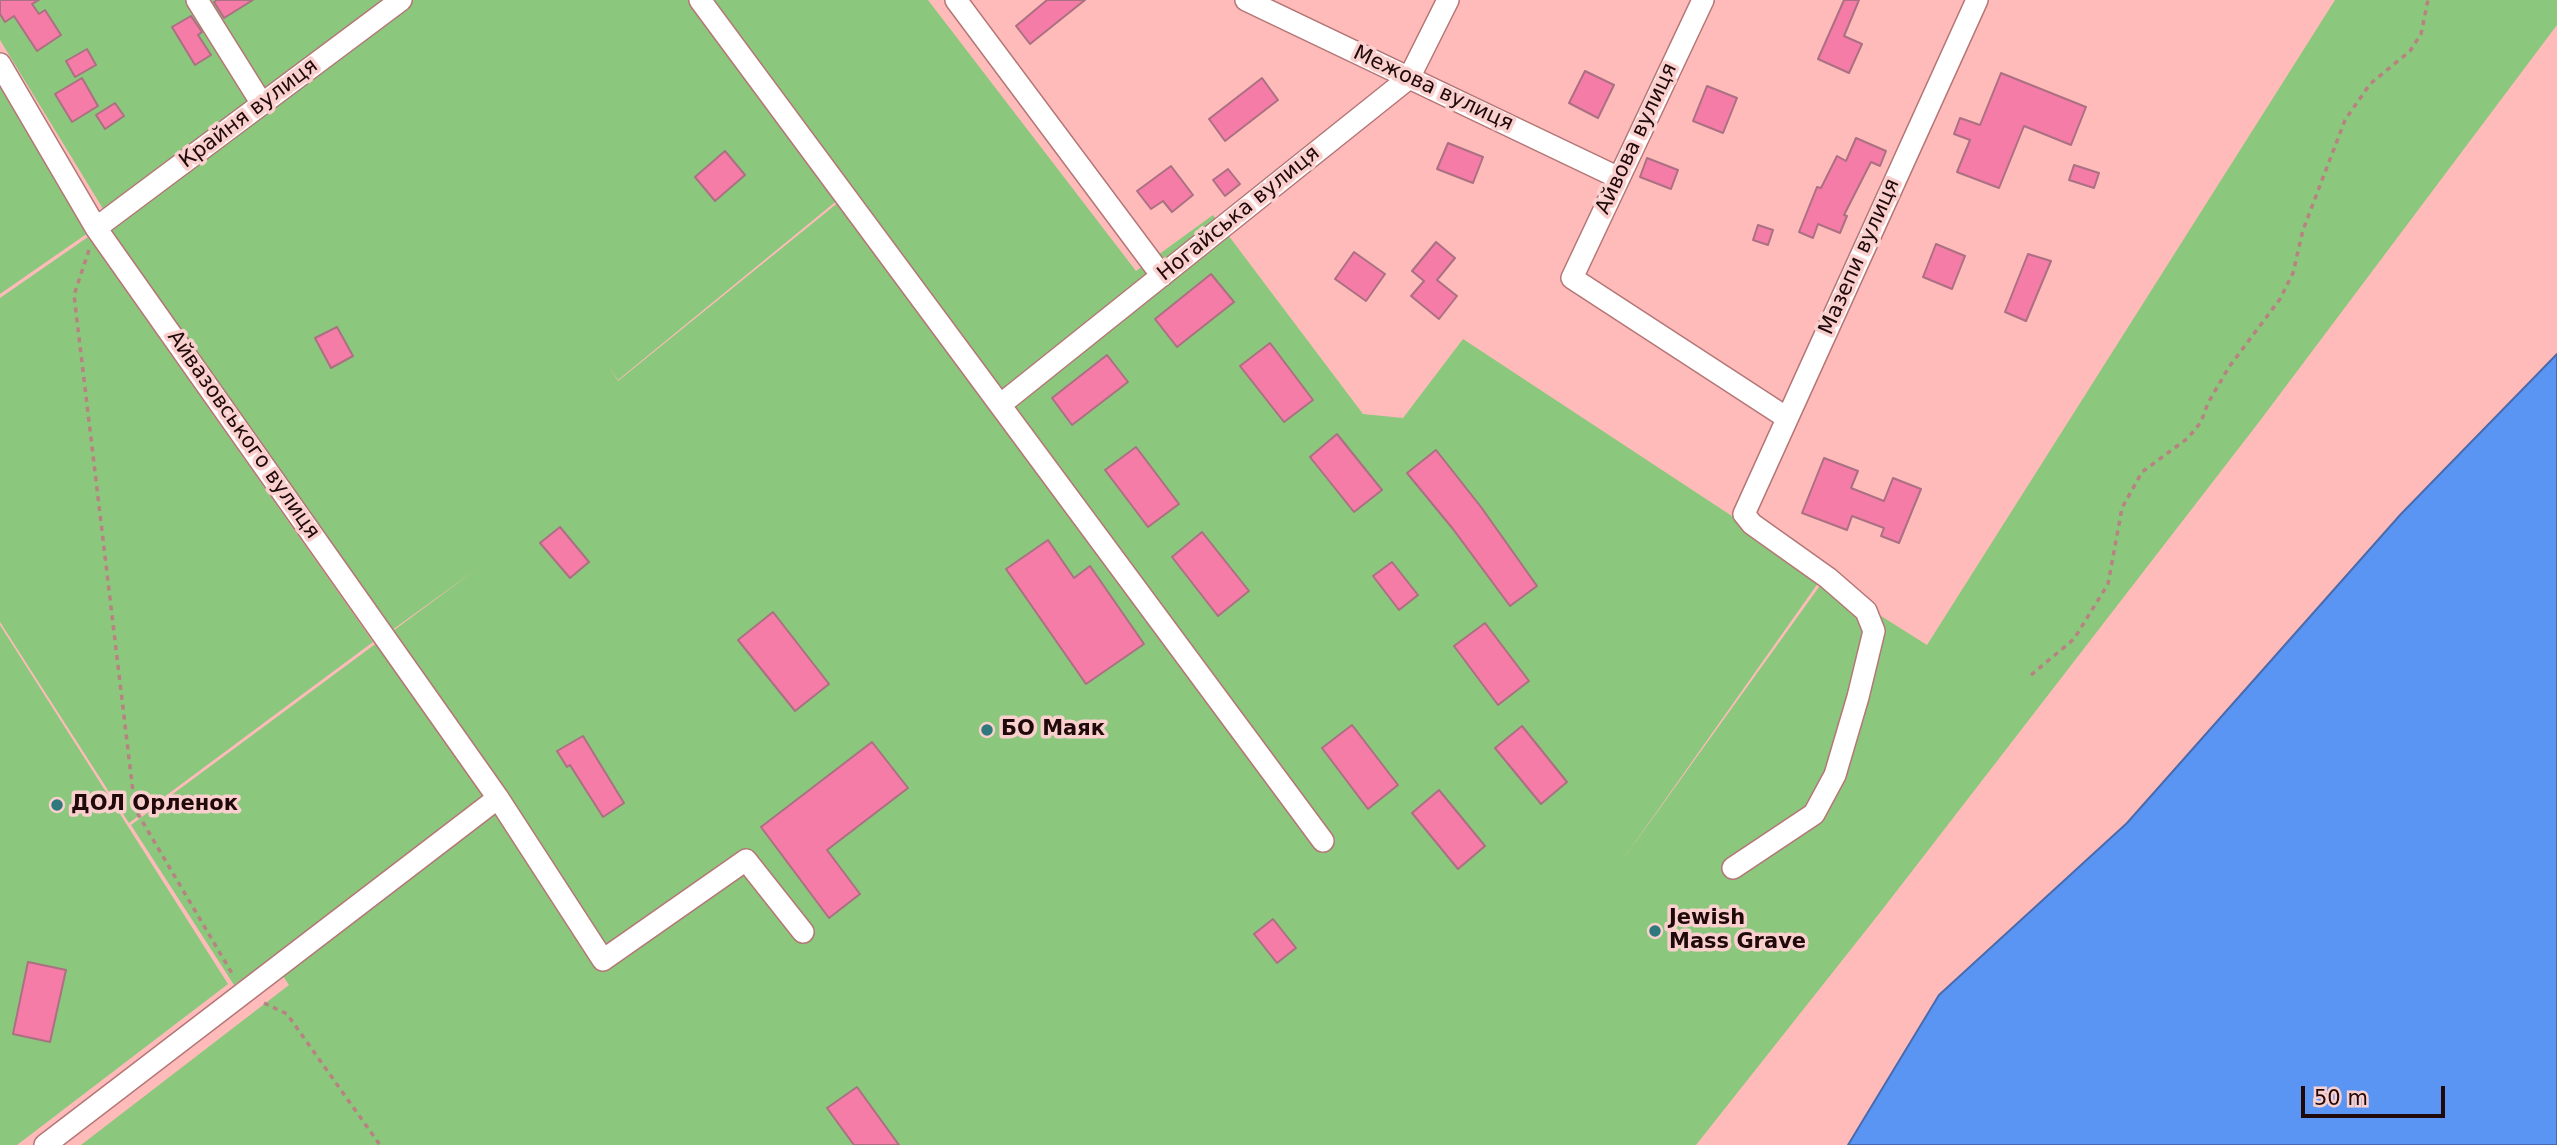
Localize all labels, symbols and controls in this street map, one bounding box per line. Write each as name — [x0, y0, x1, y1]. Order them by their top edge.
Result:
street label: Межова вулиця — [1349, 41, 1517, 137]
street label: Крайня вулиця — [175, 54, 323, 174]
street label: Айвова вулиця — [1591, 59, 1683, 219]
street label: Ногайська вулиця — [1153, 141, 1325, 287]
street label: Мазепи вулиця — [1814, 175, 1906, 339]
street label: Айвазовського вулиця — [161, 326, 325, 544]
place label: БО Маяк — [1001, 717, 1105, 743]
marker: БО Маяк — [979, 722, 995, 738]
place label: ДОЛ Орленок — [71, 792, 238, 818]
marker: ДОЛ Орленок — [49, 797, 65, 813]
place label: Jewish Mass Grave — [1669, 906, 1806, 956]
marker: Jewish Mass Grave — [1647, 923, 1663, 939]
scale bar — [2305, 1072, 2448, 1116]
text: 50 m — [2314, 1086, 2368, 1110]

